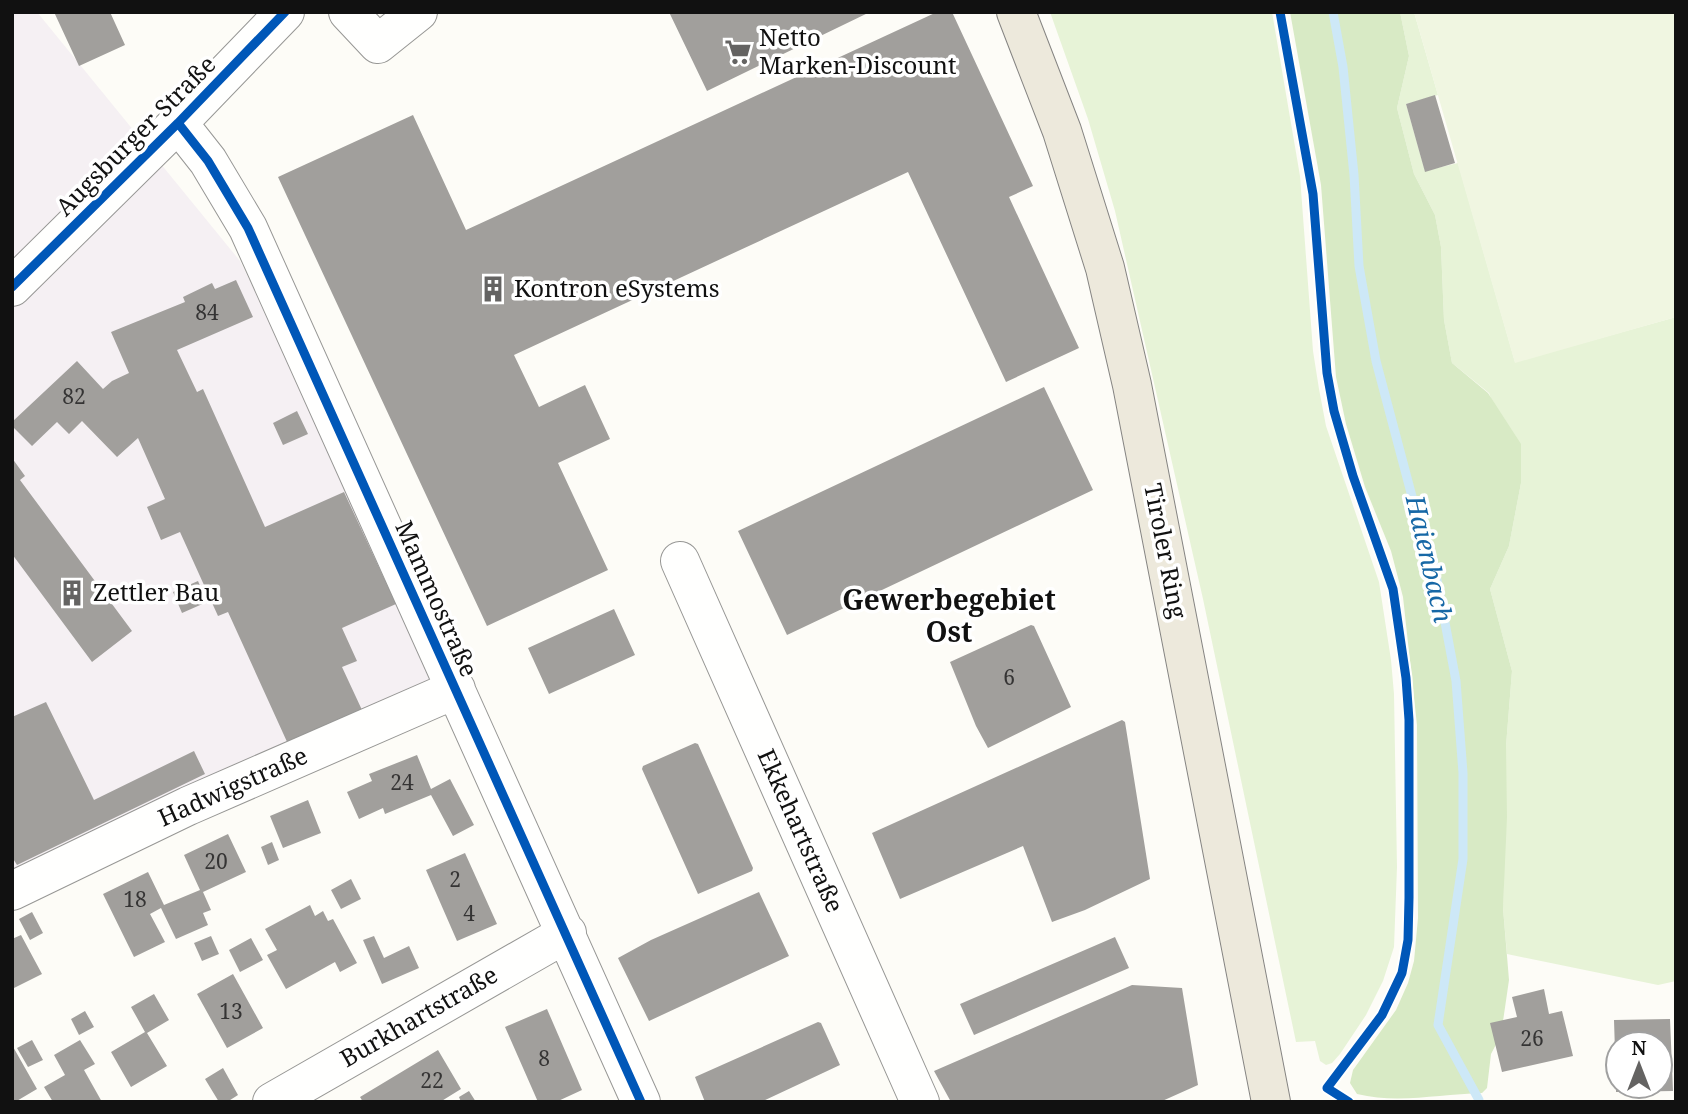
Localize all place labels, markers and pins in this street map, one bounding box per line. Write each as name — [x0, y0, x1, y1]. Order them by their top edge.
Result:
place label: Netto Marken-Discount — [759, 20, 956, 81]
supermarket icon: Netto Marken-Discount — [723, 37, 753, 67]
place label: Kontron eSystems — [514, 271, 720, 304]
building icon: Kontron eSystems — [478, 274, 508, 304]
place label: Zettler Bau — [93, 575, 219, 608]
building icon: Zettler Bau — [57, 578, 87, 608]

